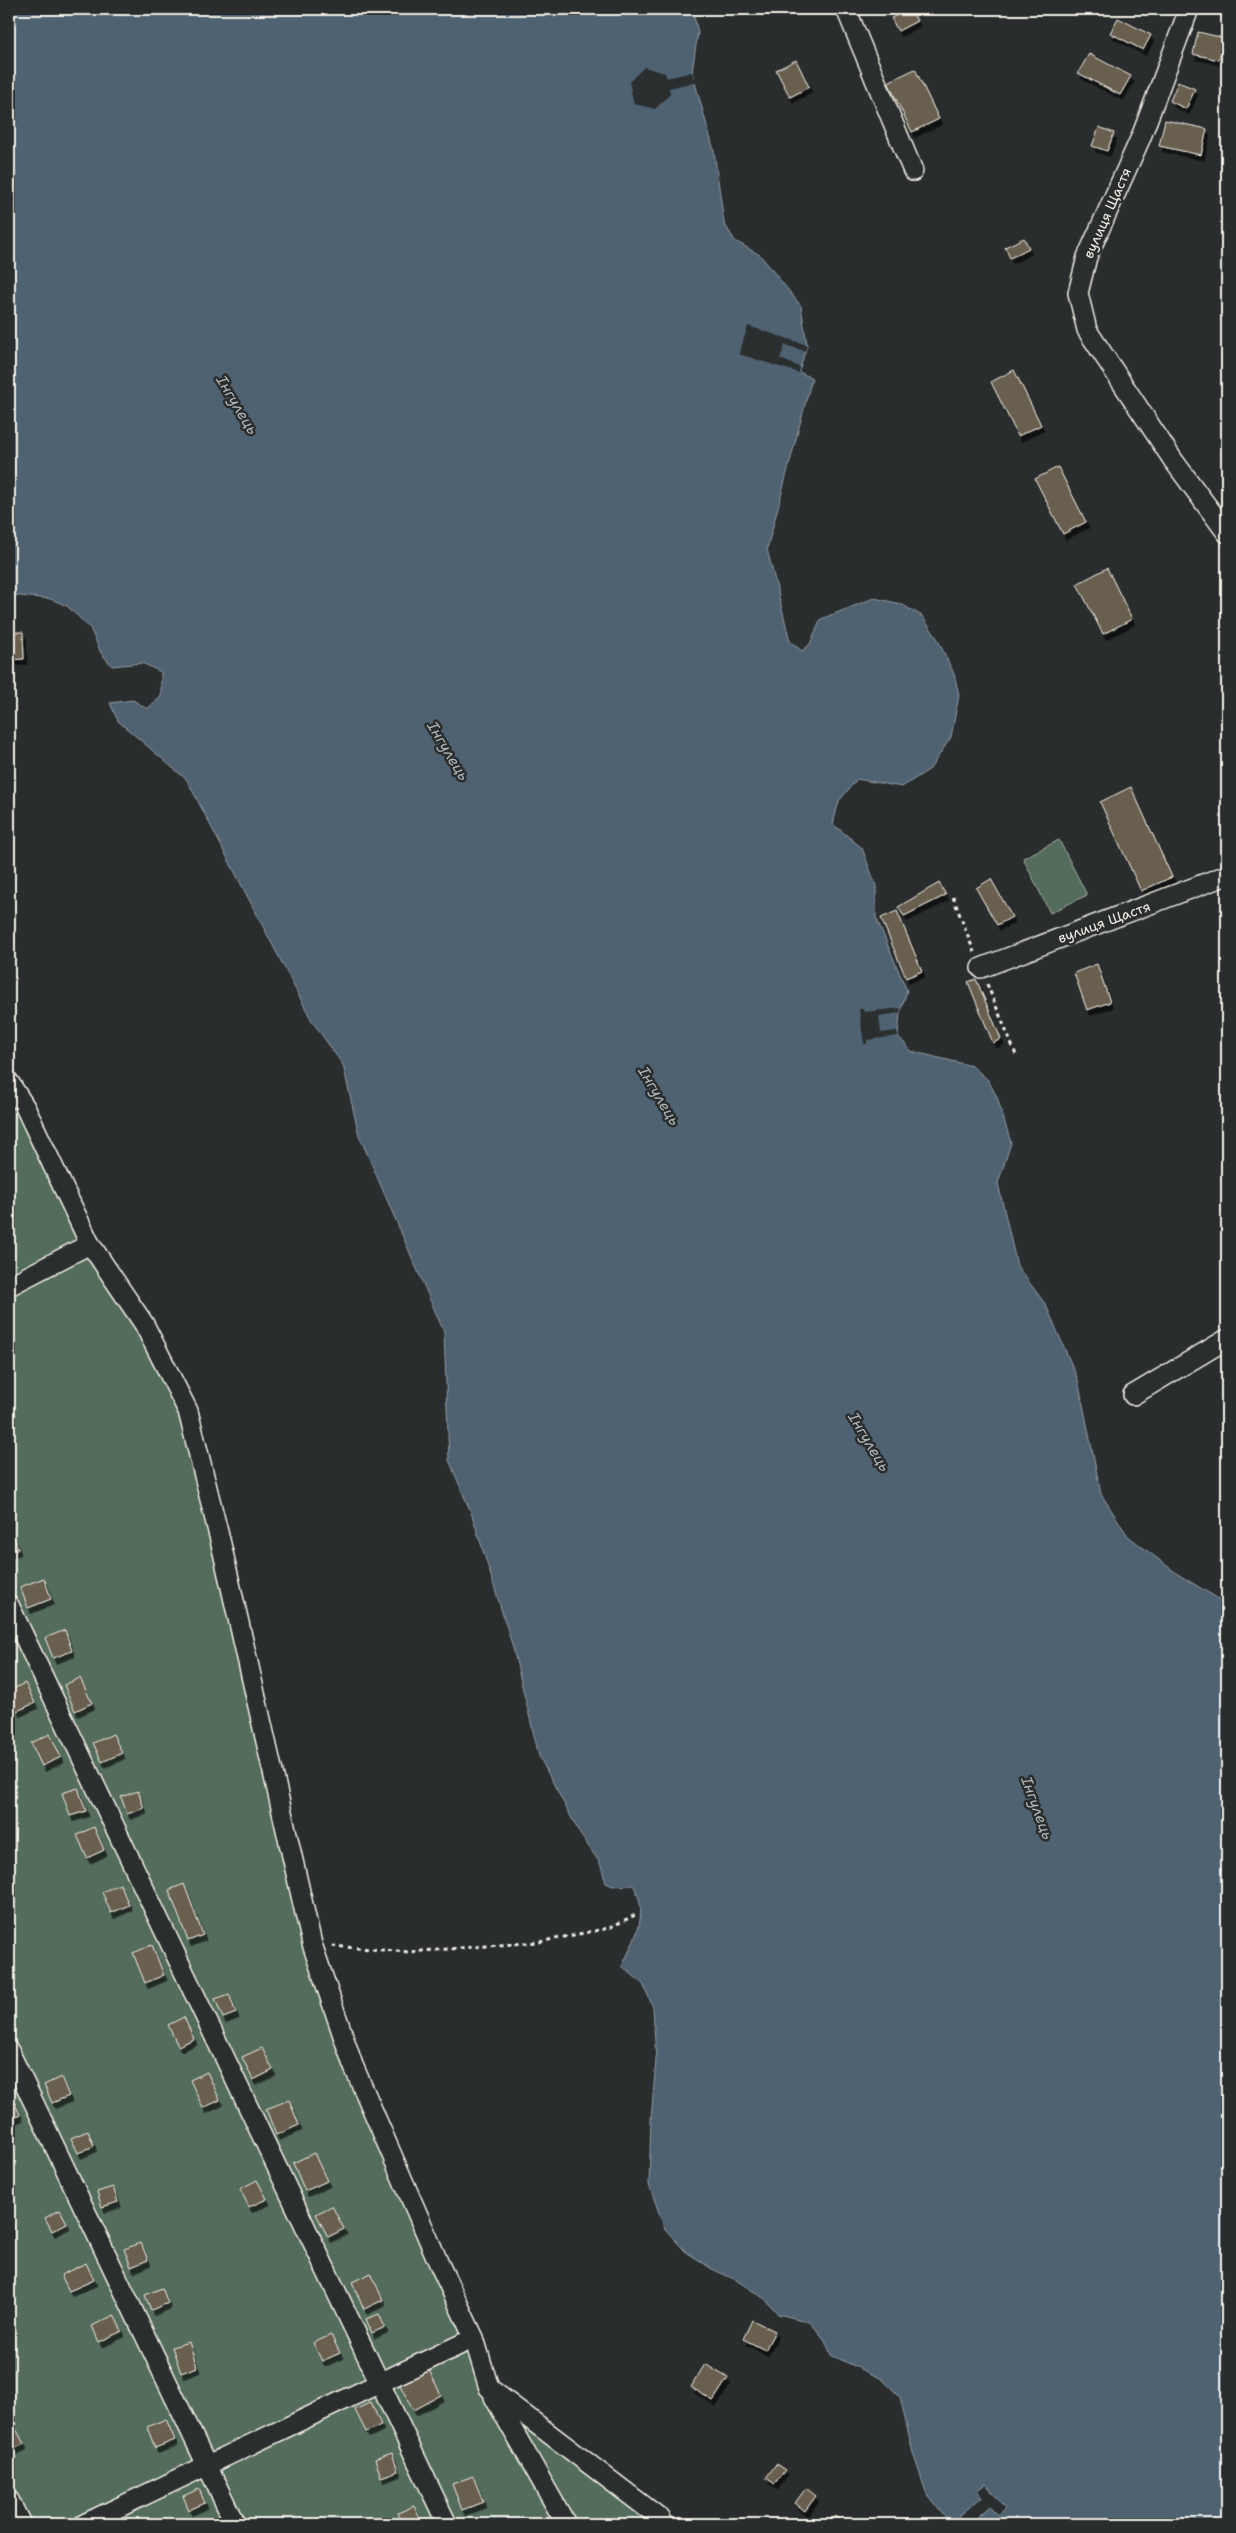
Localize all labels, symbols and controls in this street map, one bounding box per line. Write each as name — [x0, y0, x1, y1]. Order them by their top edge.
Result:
street label: вулиця Щастя — [1079, 165, 1135, 261]
water label: Інгулець — [211, 371, 263, 439]
water label: Інгулець — [422, 717, 474, 785]
street label: вулиця Щастя — [1055, 897, 1153, 947]
water label: Інгулець — [633, 1062, 685, 1130]
water label: Інгулець — [843, 1408, 895, 1476]
water label: Інгулець — [1016, 1773, 1058, 1843]

